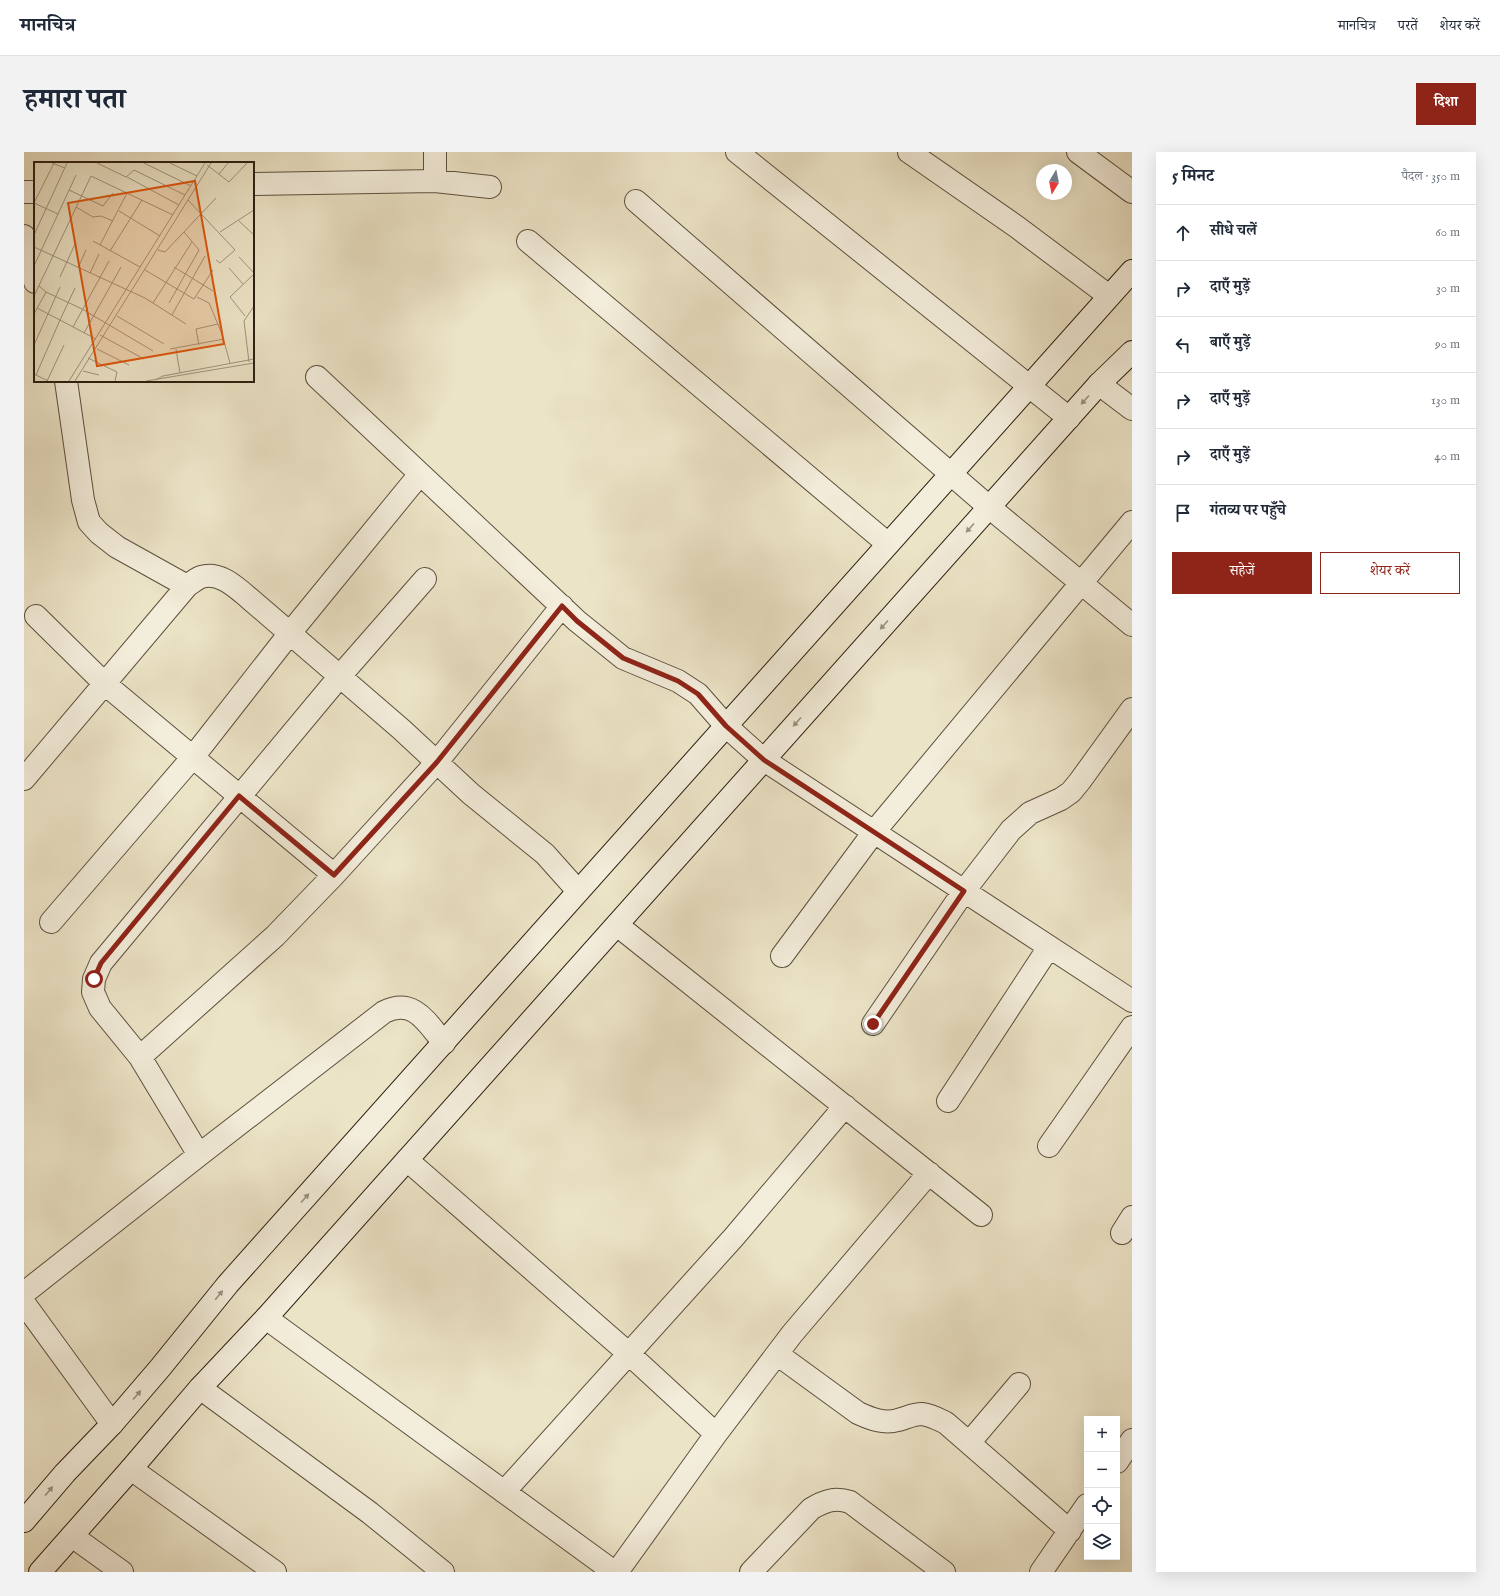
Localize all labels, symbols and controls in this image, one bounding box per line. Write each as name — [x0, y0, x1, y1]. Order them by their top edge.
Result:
text: मानचित्र — [20, 14, 75, 38]
text: मानचित्र — [1338, 17, 1376, 35]
text: परतें — [1398, 17, 1418, 35]
text: शेयर करें — [1440, 17, 1480, 35]
text: हमारा पता — [24, 83, 125, 118]
button: दिशा — [1416, 83, 1476, 125]
inset map — [34, 162, 254, 382]
north arrow — [1036, 164, 1072, 200]
text: 5 मिनट — [1172, 166, 1214, 187]
text: पैदल · 350 m — [1401, 168, 1460, 185]
text: सीधे चलें — [1210, 221, 1257, 240]
icon: ahead — [1172, 222, 1194, 244]
text: 60 m — [1435, 224, 1460, 241]
text: दाएँ मुड़ें — [1210, 277, 1250, 296]
icon: right — [1172, 278, 1194, 300]
text: 30 m — [1436, 280, 1460, 297]
text: बाएँ मुड़ें — [1210, 333, 1250, 352]
icon: left — [1172, 334, 1194, 356]
text: 90 m — [1435, 336, 1460, 353]
text: दाएँ मुड़ें — [1210, 389, 1250, 408]
icon: right — [1172, 390, 1194, 412]
text: 130 m — [1431, 392, 1460, 409]
one-way arrow — [1080, 395, 1089, 405]
text: दाएँ मुड़ें — [1210, 445, 1250, 464]
icon: right — [1172, 446, 1194, 468]
text: 40 m — [1434, 448, 1460, 465]
text: गंतव्य पर पहुँचे — [1210, 501, 1286, 520]
icon: arrive — [1172, 502, 1194, 524]
one-way arrow — [966, 523, 975, 533]
button: सहेजें — [1172, 552, 1312, 594]
button: शेयर करें — [1320, 552, 1460, 594]
one-way arrow — [879, 620, 888, 631]
one-way arrow — [793, 717, 802, 728]
route start — [85, 970, 103, 988]
route end — [864, 1015, 882, 1033]
one-way arrow — [301, 1193, 310, 1203]
one-way arrow — [215, 1290, 224, 1301]
one-way arrow — [132, 1390, 141, 1401]
map controls — [1084, 1416, 1120, 1560]
button: + — [1084, 1416, 1120, 1452]
button: − — [1084, 1452, 1120, 1488]
one-way arrow — [44, 1486, 53, 1497]
button: locate — [1084, 1488, 1120, 1524]
button: layers — [1084, 1524, 1120, 1560]

